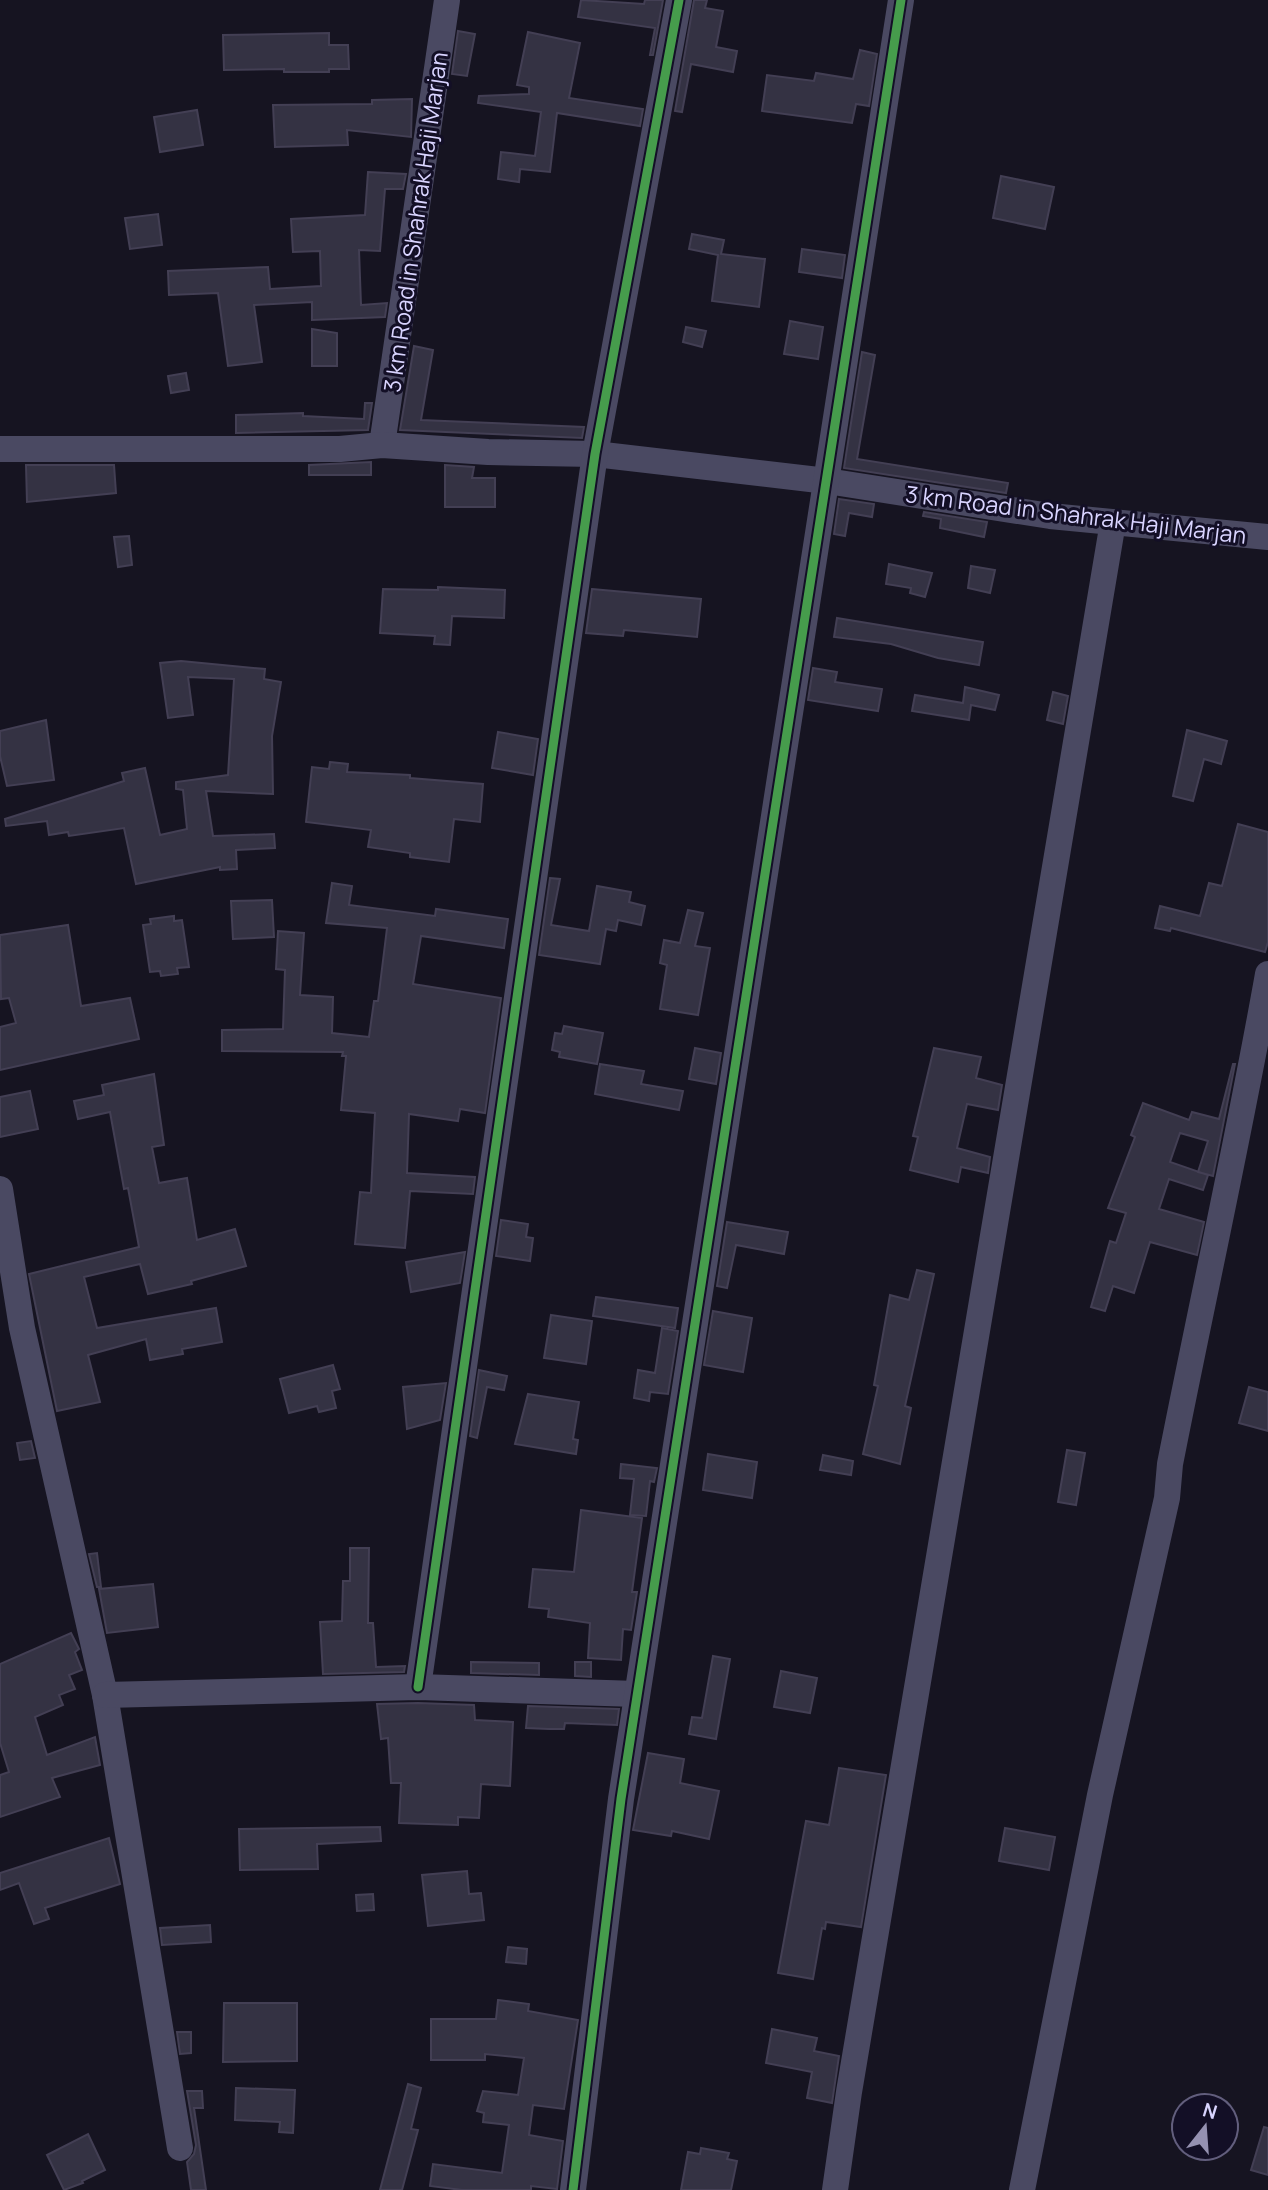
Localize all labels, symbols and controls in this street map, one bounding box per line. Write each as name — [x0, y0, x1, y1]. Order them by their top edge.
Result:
street label: 3 km Road in Shahrak Haji Marjan — [375, 50, 455, 394]
street label: 3 km Road in Shahrak Haji Marjan — [904, 477, 1248, 551]
north arrow — [1170, 2092, 1240, 2162]
text: N — [1200, 2096, 1220, 2125]

